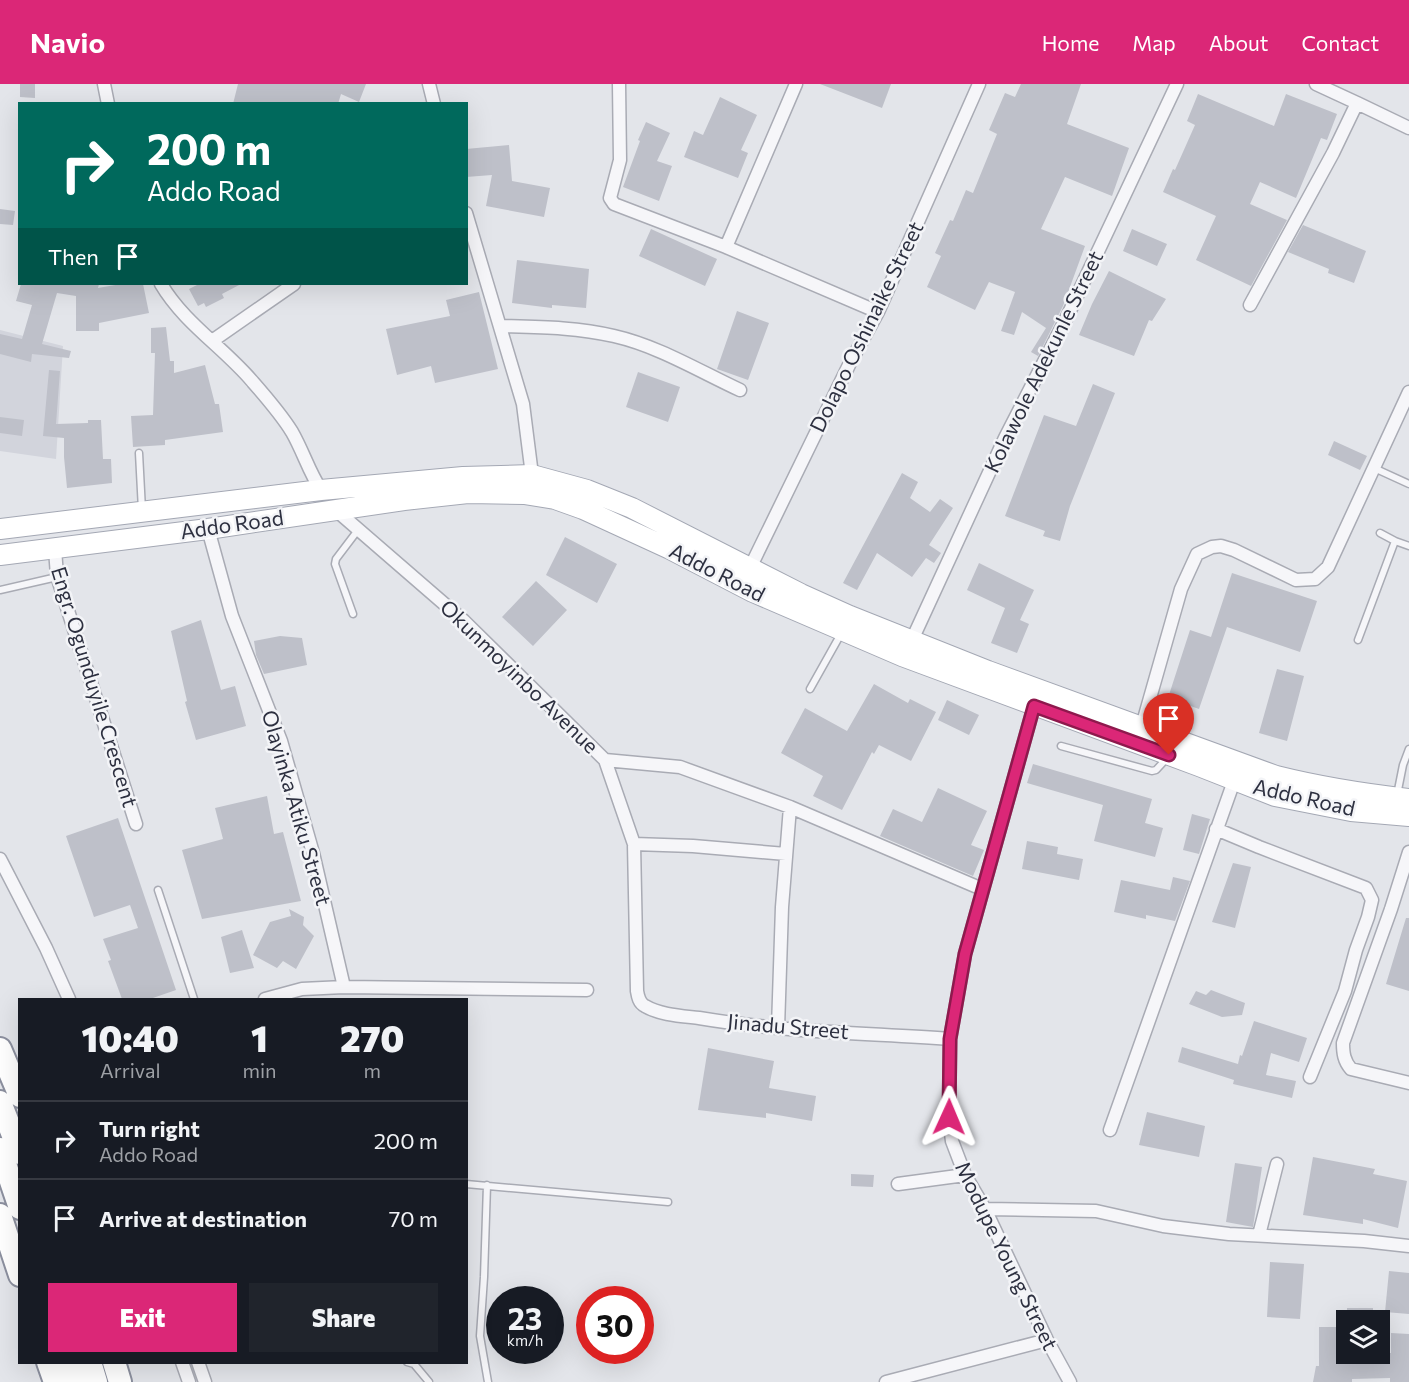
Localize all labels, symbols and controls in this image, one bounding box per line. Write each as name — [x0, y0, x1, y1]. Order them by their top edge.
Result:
text: Navio — [30, 25, 105, 59]
text: Home — [1042, 30, 1099, 55]
text: Map — [1132, 30, 1176, 55]
text: About — [1209, 30, 1268, 55]
text: Contact — [1301, 30, 1379, 55]
text: 200 m — [147, 122, 271, 174]
icon: right — [48, 126, 126, 204]
text: Addo Road — [147, 174, 281, 207]
street label: Dolapo Oshinaike Street — [804, 217, 928, 436]
icon: arrive — [111, 240, 144, 273]
text: Then — [48, 243, 99, 270]
street label: Kolawole Adekunle Street — [978, 246, 1107, 476]
street label: Addo Road — [179, 504, 285, 543]
street label: Addo Road — [666, 537, 770, 606]
street label: Engr. Ogunduyile Crescent — [47, 563, 144, 810]
street label: Okunmoyinbo Avenue — [436, 594, 604, 758]
pin — [1143, 693, 1194, 755]
icon: arrive — [1152, 702, 1185, 735]
street label: Olayinka Atiku Street — [258, 707, 337, 908]
street label: Addo Road — [1251, 773, 1358, 820]
street label: Jinadu Street — [726, 1008, 850, 1043]
text: 10:40 — [81, 1015, 179, 1059]
text: 1 — [251, 1015, 268, 1059]
text: 270 — [340, 1015, 405, 1059]
text: Arrival — [100, 1058, 160, 1082]
text: min — [242, 1058, 277, 1082]
text: m — [364, 1058, 381, 1082]
position arrow — [917, 1085, 981, 1149]
text: Turn right — [99, 1115, 200, 1142]
icon: right — [48, 1124, 81, 1157]
text: 200 m — [374, 1127, 438, 1154]
text: Addo Road — [99, 1142, 198, 1166]
street label: Modupe Young Street — [951, 1157, 1064, 1354]
icon: arrive — [48, 1202, 81, 1235]
text: Arrive at destination — [99, 1205, 307, 1232]
text: 70 m — [389, 1205, 438, 1232]
button: Exit — [48, 1283, 237, 1352]
button: Share — [249, 1283, 438, 1352]
speed limit sign: 30 — [576, 1286, 654, 1364]
text: 23 — [508, 1299, 542, 1336]
map controls — [1336, 1310, 1390, 1364]
button: layers — [1336, 1310, 1390, 1364]
text: km/h — [507, 1331, 543, 1349]

